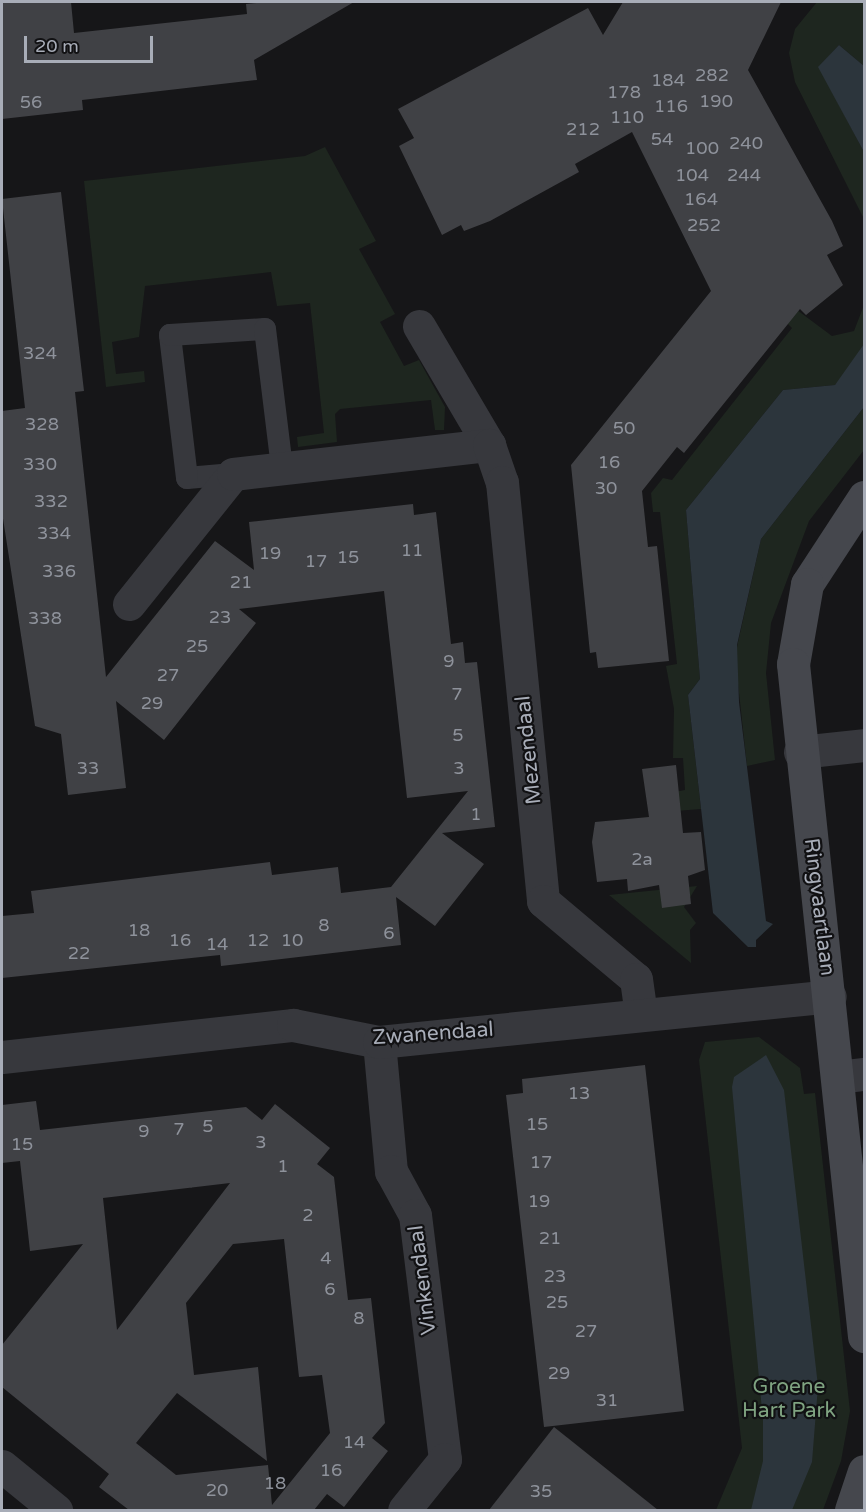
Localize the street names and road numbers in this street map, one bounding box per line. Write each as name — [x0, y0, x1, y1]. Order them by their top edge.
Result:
street label: Mezendaal — [511, 694, 547, 806]
street label: Ringvaartlaan — [798, 837, 840, 977]
street label: Zwanendaal — [372, 1017, 494, 1051]
street label: Vinkendaal — [404, 1224, 442, 1336]

